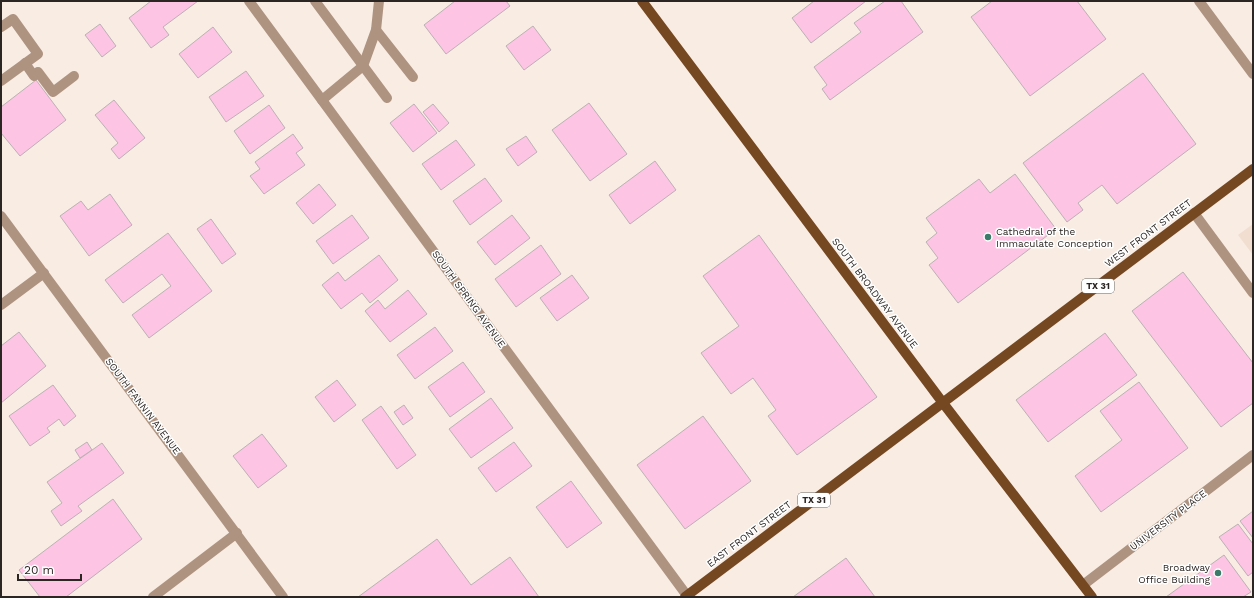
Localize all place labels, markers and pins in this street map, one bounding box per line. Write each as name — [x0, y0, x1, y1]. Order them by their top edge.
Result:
place label: Cathedral of the Immaculate Conception — [996, 226, 1113, 249]
marker: Cathedral of the Immaculate Conception — [983, 232, 993, 242]
place label: Broadway Office Building — [1138, 562, 1211, 585]
marker: Broadway Office Building — [1213, 568, 1223, 578]

